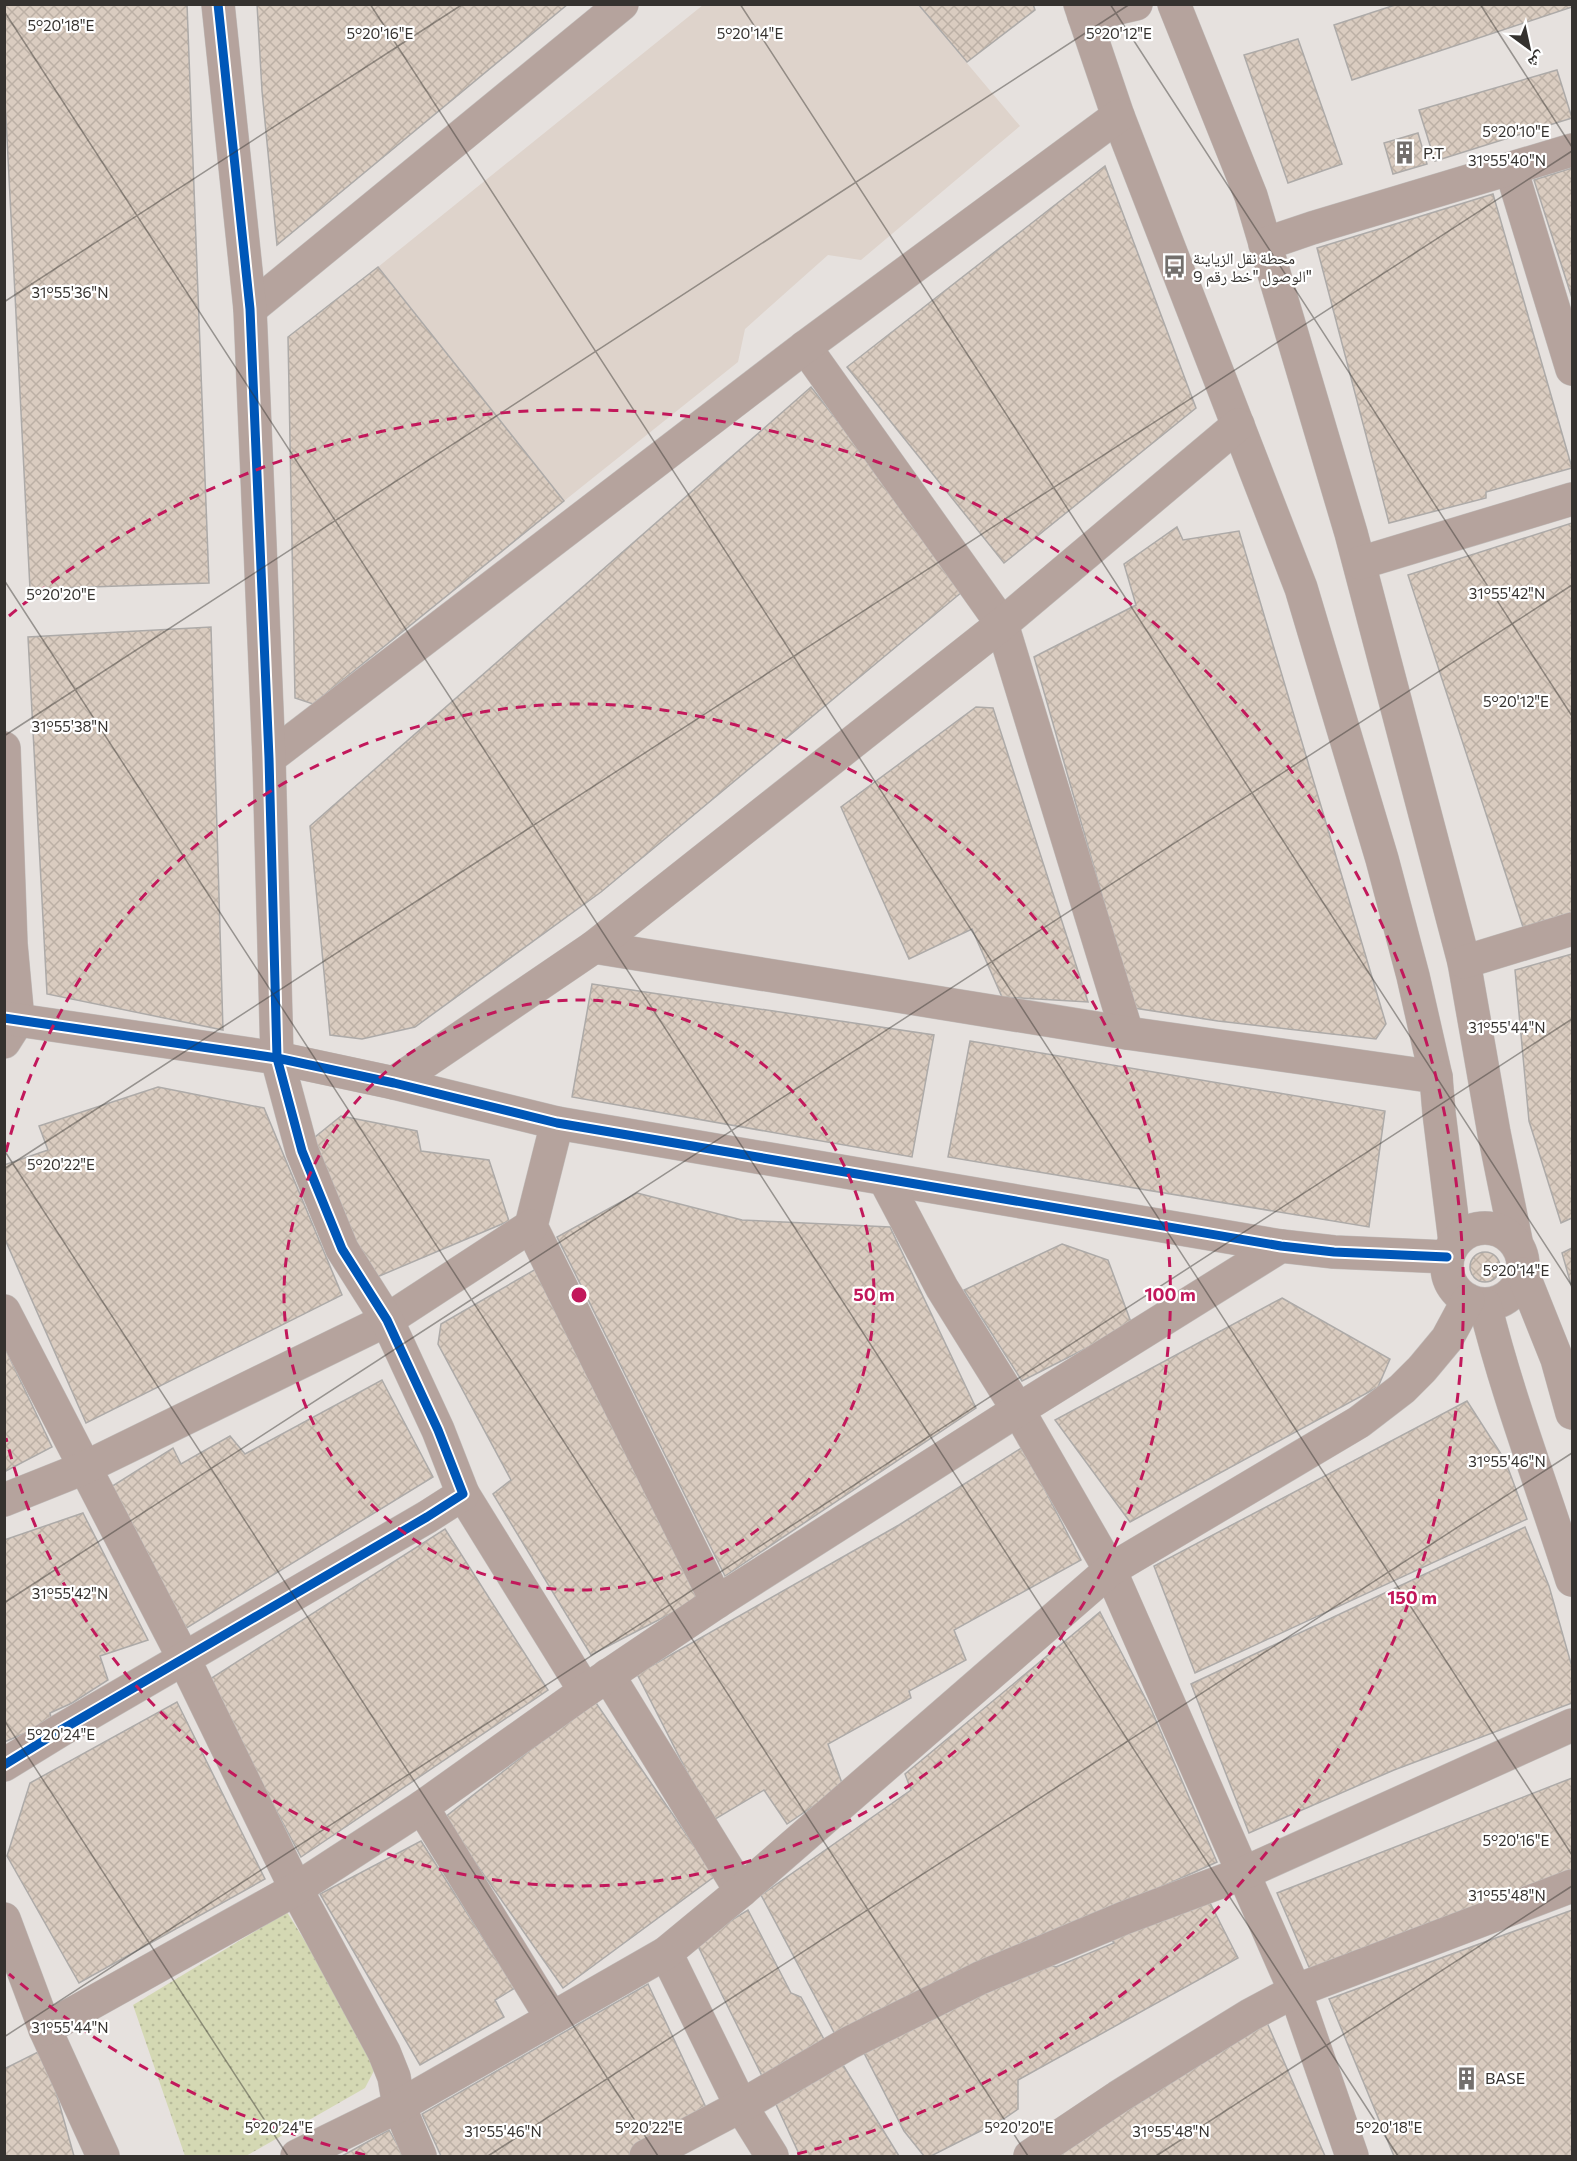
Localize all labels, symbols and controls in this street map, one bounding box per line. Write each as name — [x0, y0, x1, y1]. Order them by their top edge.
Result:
text: 5°20'18"E — [28, 16, 94, 34]
north arrow — [1499, 18, 1559, 78]
text: 5°20'16"E — [347, 24, 413, 42]
text: 5°20'14"E — [717, 24, 783, 42]
text: 5°20'12"E — [1086, 24, 1152, 42]
text: ش — [1525, 48, 1550, 74]
text: 5°20'10"E — [1482, 122, 1550, 140]
building icon: P.T — [1392, 140, 1418, 166]
place label: P.T — [1423, 143, 1444, 162]
text: 31°55'40"N — [1468, 151, 1546, 169]
place label: محطة نقل الزياينة الوصول "خط رقم 9" — [1193, 248, 1312, 287]
bus stop icon: محطة نقل الزياينة الوصول "خط رقم 9" — [1162, 254, 1188, 280]
text: 31°55'36"N — [32, 283, 108, 301]
text: 31°55'42"N — [1469, 584, 1545, 602]
text: 5°20'20"E — [26, 585, 96, 603]
text: 5°20'12"E — [1483, 692, 1549, 710]
text: 31°55'38"N — [32, 717, 108, 735]
text: 31°55'44"N — [1468, 1018, 1546, 1036]
text: 5°20'22"E — [27, 1155, 95, 1173]
text: 5°20'14"E — [1483, 1261, 1549, 1279]
text: 50 m — [853, 1283, 895, 1305]
text: 100 m — [1144, 1283, 1196, 1305]
centre of rings — [569, 1285, 589, 1305]
text: 31°55'46"N — [1468, 1452, 1546, 1470]
text: 31°55'42"N — [32, 1584, 108, 1602]
text: 150 m — [1387, 1586, 1437, 1608]
text: 5°20'24"E — [27, 1725, 95, 1743]
text: 5°20'16"E — [1483, 1831, 1549, 1849]
text: 31°55'48"N — [1468, 1886, 1546, 1904]
text: 31°55'44"N — [31, 2018, 109, 2036]
building icon: BASE — [1454, 2065, 1480, 2091]
place label: BASE — [1485, 2068, 1525, 2087]
text: 5°20'24"E — [245, 2118, 313, 2136]
text: 5°20'22"E — [615, 2118, 683, 2136]
text: 5°20'20"E — [984, 2118, 1054, 2136]
text: 5°20'18"E — [1356, 2118, 1422, 2136]
text: 31°55'46"N — [464, 2122, 542, 2140]
text: 31°55'48"N — [1132, 2122, 1210, 2140]

